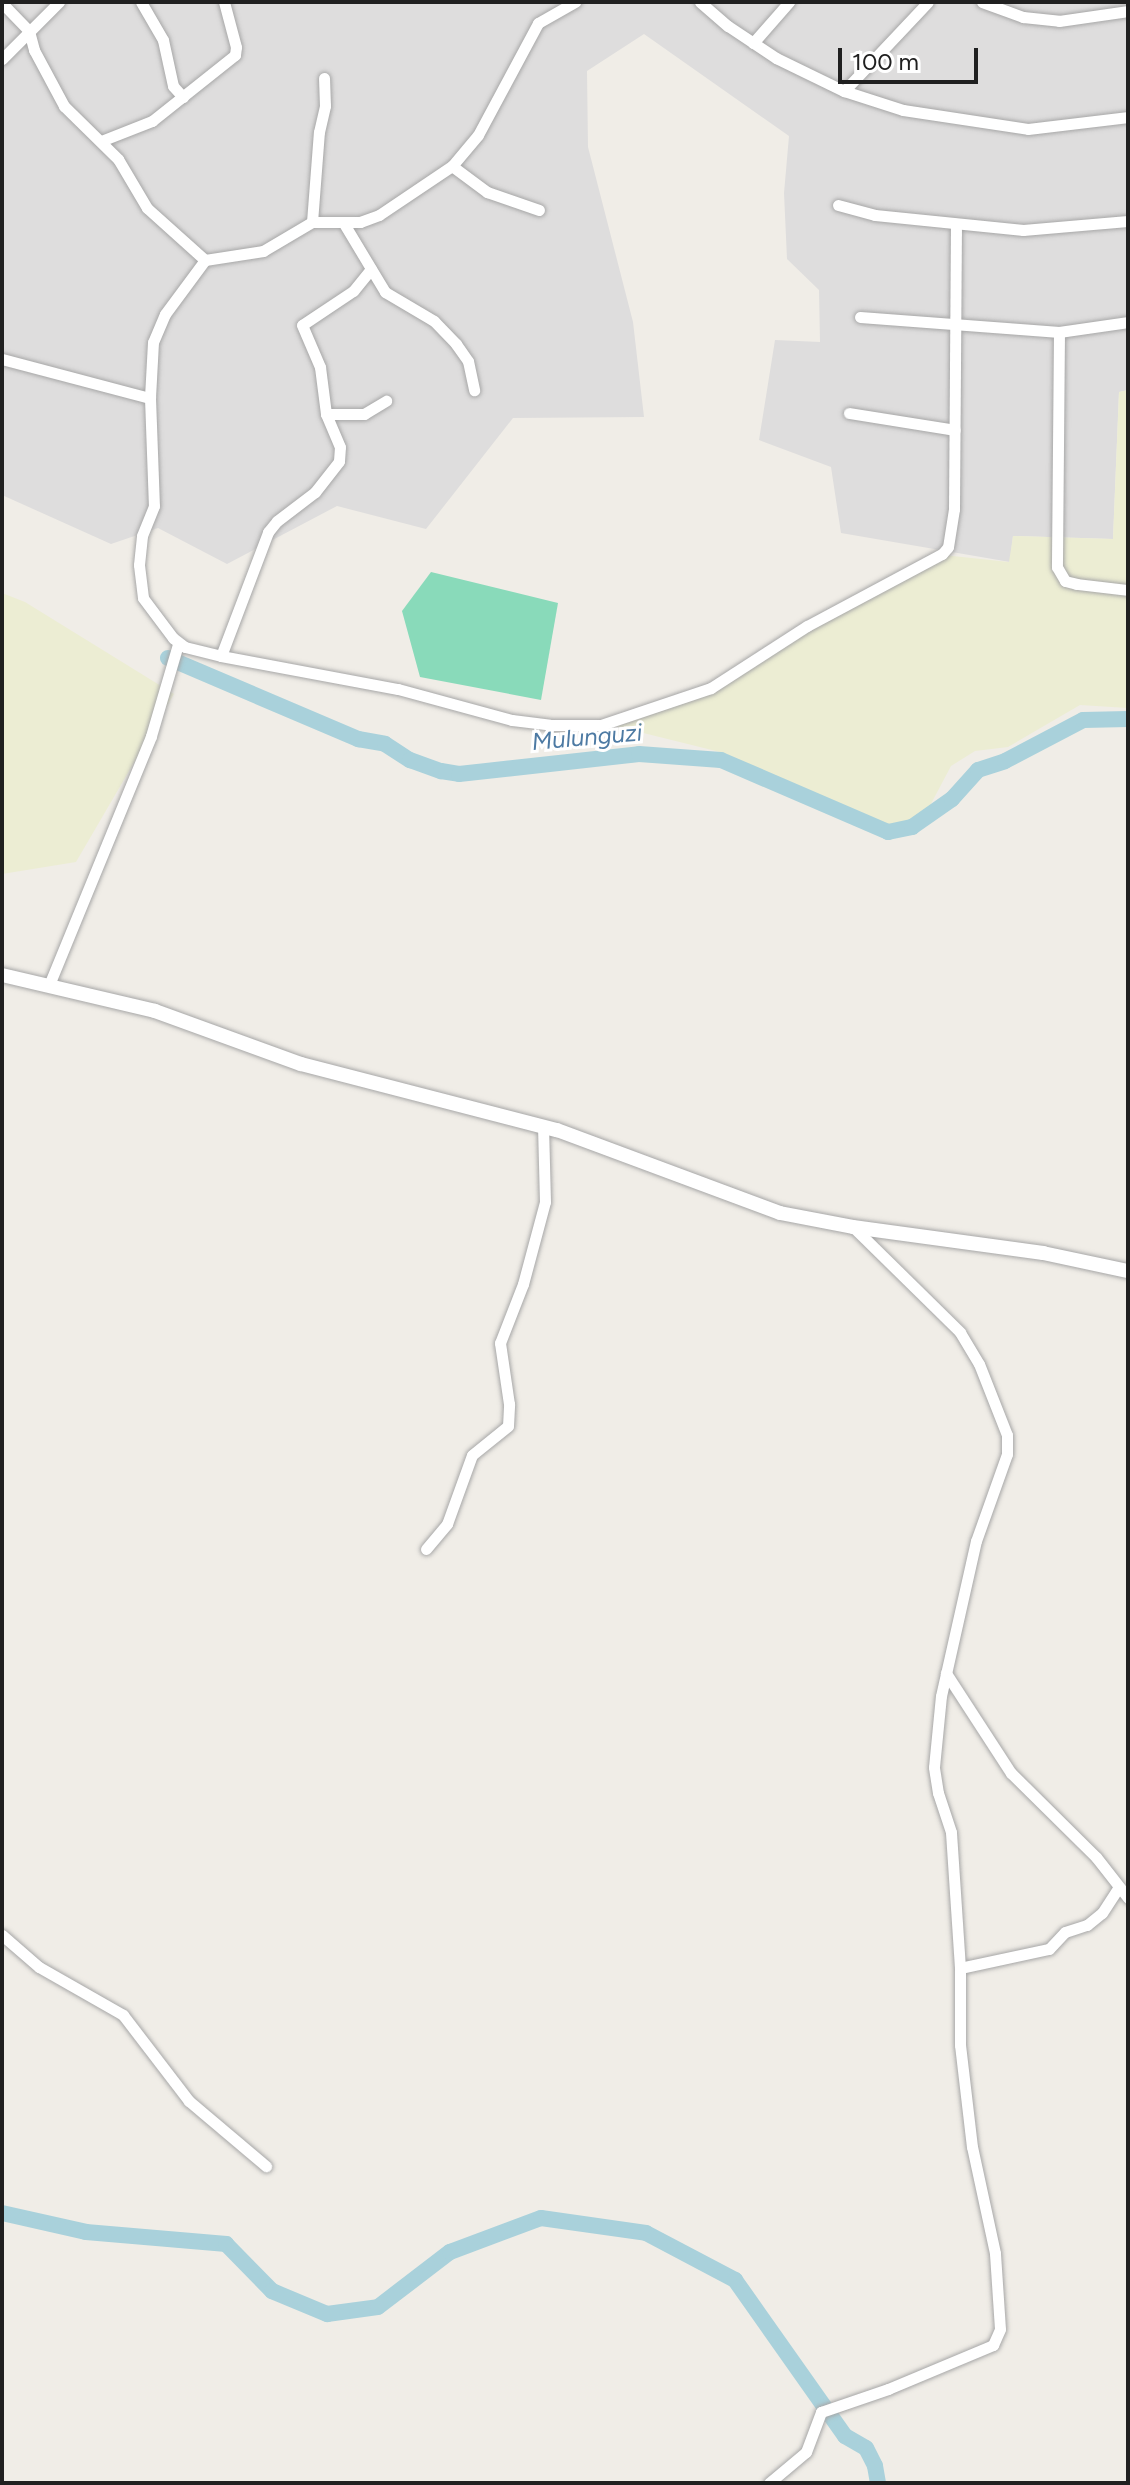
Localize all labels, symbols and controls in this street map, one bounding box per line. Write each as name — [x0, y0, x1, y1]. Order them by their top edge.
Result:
scale bar — [842, 32, 982, 82]
text: 100 m — [852, 47, 919, 76]
water label: Mulunguzi — [531, 718, 643, 756]

